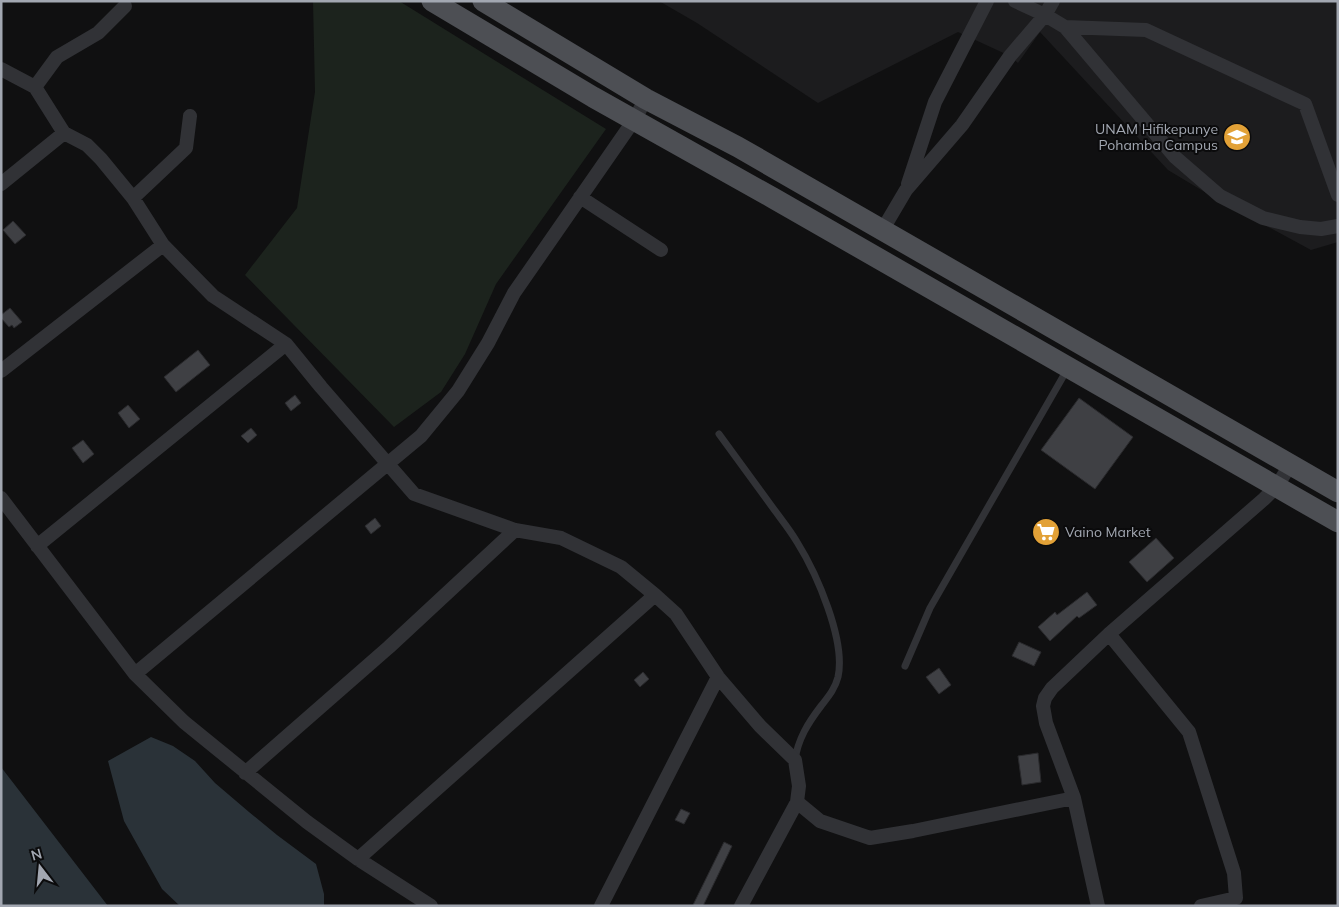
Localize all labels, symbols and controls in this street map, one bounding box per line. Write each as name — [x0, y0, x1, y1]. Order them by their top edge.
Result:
place label: UNAM Hifikepunye Pohamba Campus — [1095, 120, 1218, 154]
school or university icon: UNAM Hifikepunye Pohamba Campus — [1222, 122, 1252, 152]
supermarket icon: Vaino Market — [1031, 517, 1061, 547]
place label: Vaino Market — [1065, 523, 1151, 541]
north arrow — [15, 842, 65, 892]
text: N — [29, 844, 44, 865]

